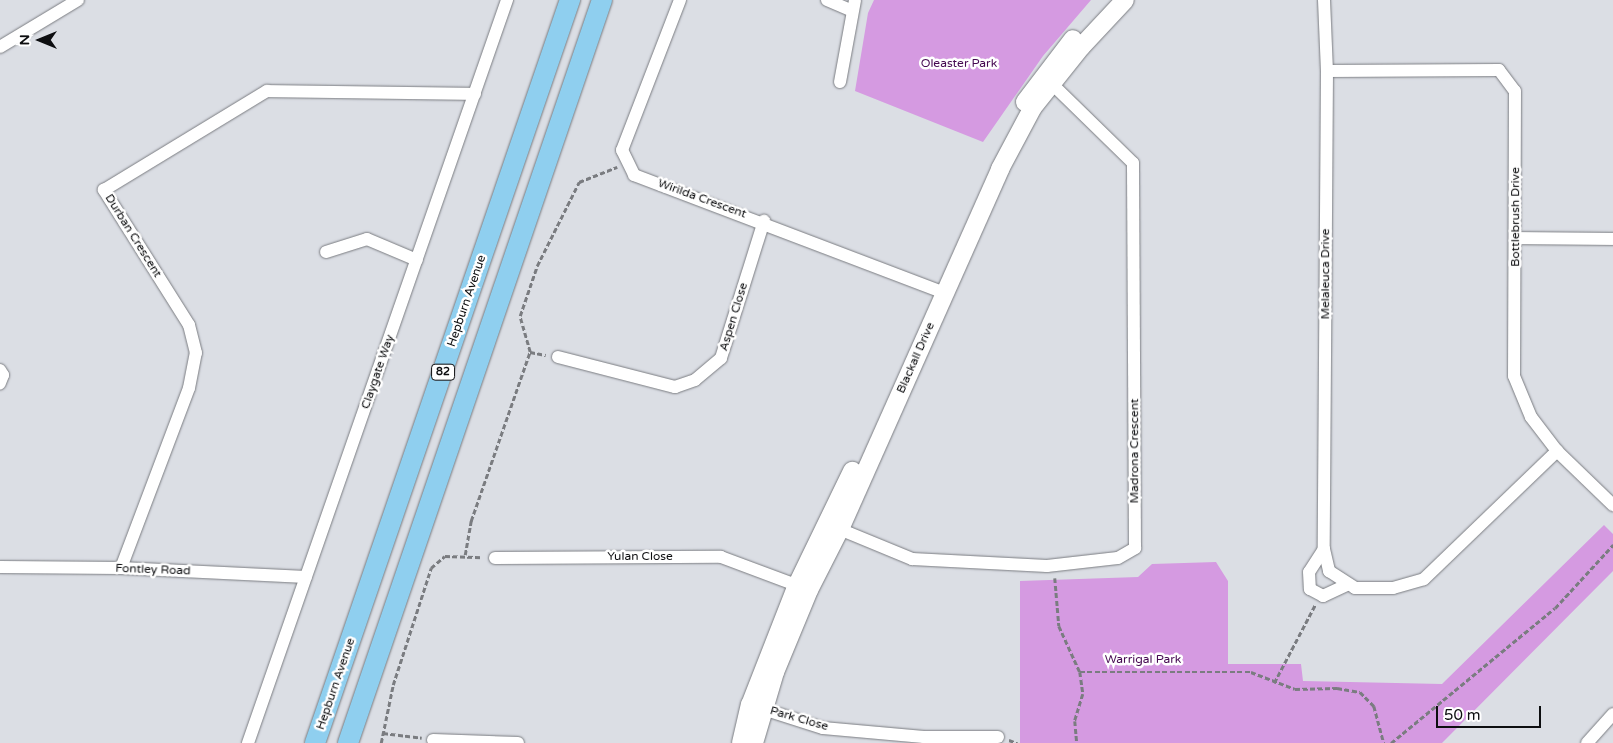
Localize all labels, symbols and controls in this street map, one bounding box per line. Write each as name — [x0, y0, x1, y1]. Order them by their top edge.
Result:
north arrow — [15, 15, 65, 65]
text: N — [16, 34, 33, 46]
park label: Oleaster Park — [921, 57, 997, 71]
street label: Bottlebrush Drive — [1509, 167, 1523, 267]
street label: Wirilda Crescent — [656, 176, 748, 222]
street label: Durban Crescent — [102, 192, 164, 280]
street label: Melaleuca Drive — [1319, 229, 1333, 319]
street label: Hepburn Avenue — [445, 253, 489, 349]
street label: Aspen Close — [717, 281, 751, 353]
street label: Blackall Drive — [894, 320, 938, 396]
street label: Claygate Way — [359, 333, 397, 411]
road number: 82 — [430, 364, 456, 381]
street label: Madrona Crescent — [1128, 399, 1142, 503]
street label: Yulan Close — [607, 550, 673, 564]
street label: Fontley Road — [115, 561, 191, 579]
street label: Hepburn Avenue — [314, 636, 358, 732]
park label: Warrigal Park — [1105, 653, 1181, 667]
scale bar — [1438, 696, 1543, 728]
street label: Park Close — [768, 704, 830, 734]
text: 50 m — [1444, 706, 1481, 724]

